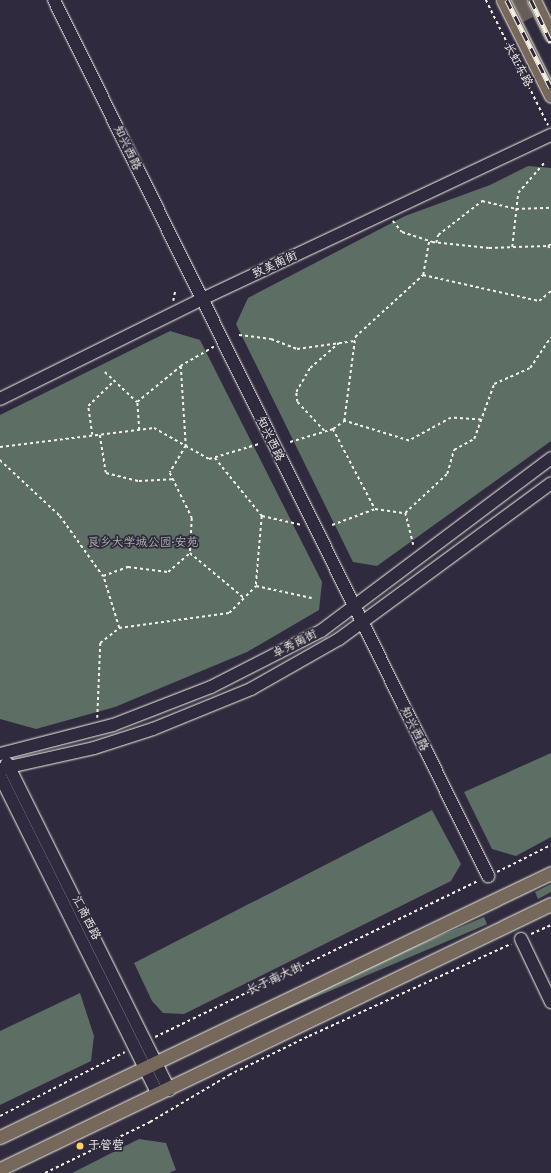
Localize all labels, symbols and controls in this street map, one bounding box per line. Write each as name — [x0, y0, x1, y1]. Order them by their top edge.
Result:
street label: 长虹东路 — [501, 40, 535, 90]
street label: 知兴西路 — [110, 123, 144, 173]
street label: 致美南街 — [250, 248, 300, 282]
street label: 知兴西路 — [253, 414, 287, 464]
park label: 良乡大学城公园·安苑 — [88, 536, 198, 550]
street label: 卓秀南街 — [270, 627, 320, 661]
street label: 知兴西路 — [397, 704, 431, 754]
street label: 汇商西路 — [69, 893, 103, 943]
street label: 长于南大街 — [245, 960, 305, 998]
place label: 于管营 — [88, 1139, 124, 1153]
marker: 于管营 — [75, 1141, 85, 1151]

